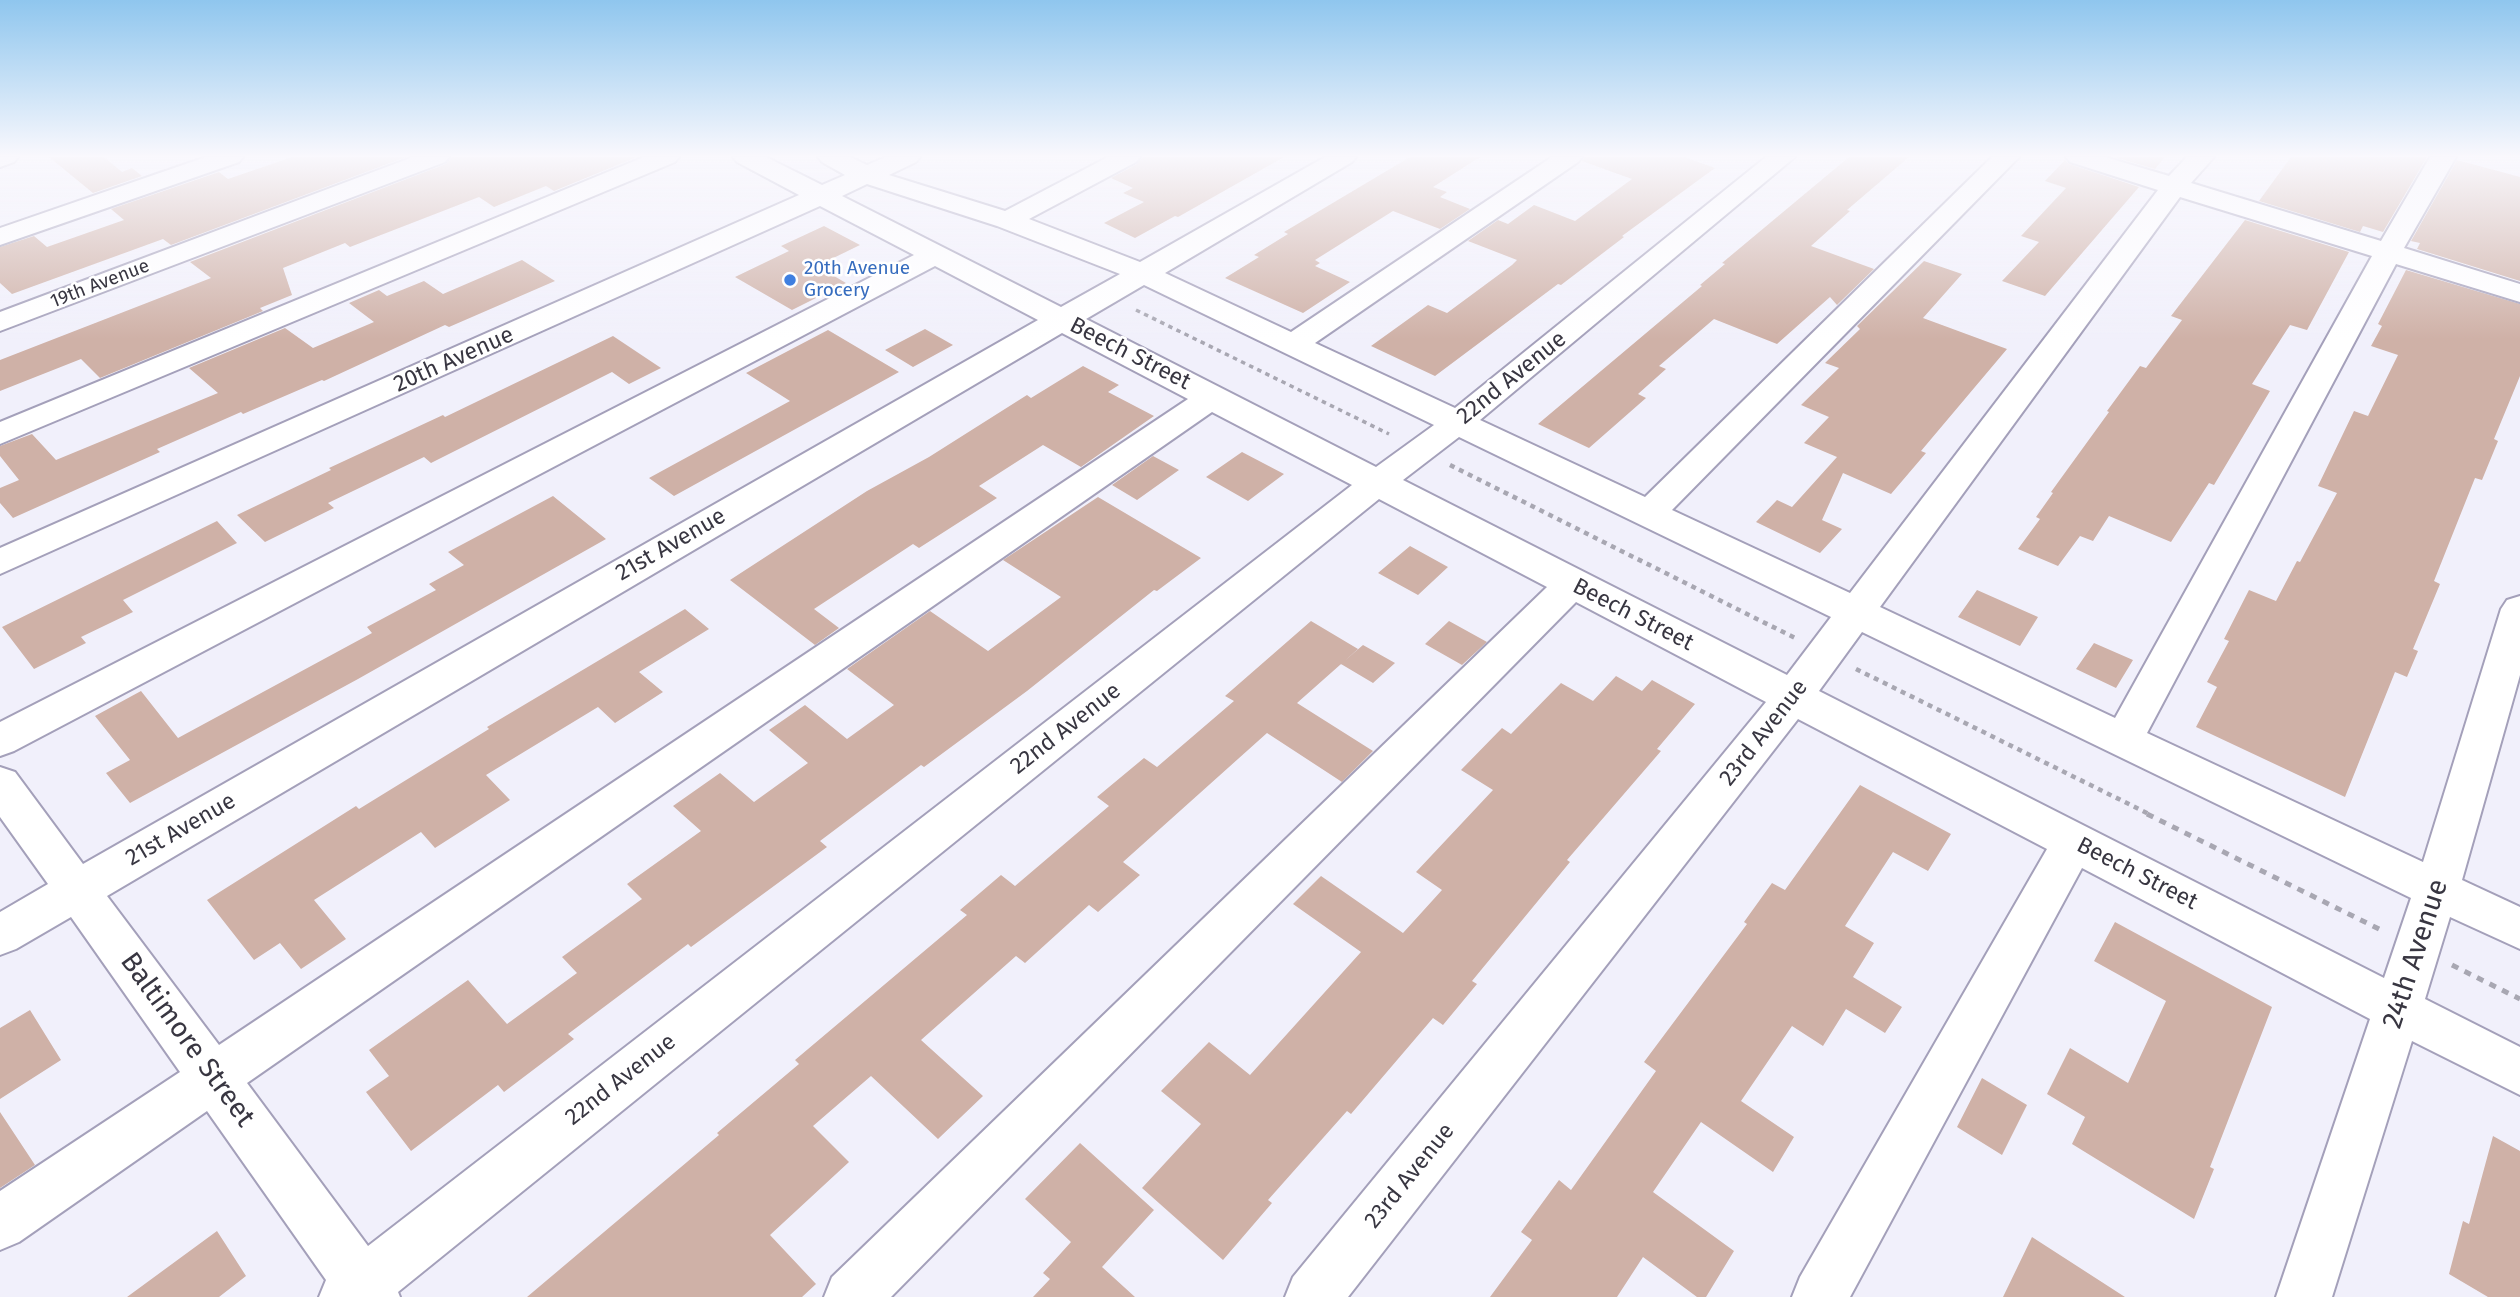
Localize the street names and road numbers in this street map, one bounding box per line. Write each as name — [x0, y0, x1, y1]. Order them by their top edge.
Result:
street label: 19th Avenue — [47, 255, 153, 313]
street label: Beech Street — [1065, 312, 1195, 396]
street label: 20th Avenue — [390, 321, 518, 399]
street label: 22nd Avenue — [1452, 326, 1572, 430]
street label: 21st Avenue — [611, 502, 731, 588]
street label: Beech Street — [1568, 573, 1698, 657]
street label: 23rd Avenue — [1714, 674, 1814, 792]
street label: 22nd Avenue — [1005, 677, 1127, 781]
street label: 21st Avenue — [121, 787, 241, 873]
street label: Beech Street — [2072, 832, 2202, 916]
street label: 24th Avenue — [2376, 875, 2456, 1033]
street label: Baltimore Street — [113, 946, 261, 1134]
street label: 22nd Avenue — [560, 1028, 682, 1132]
street label: 23rd Avenue — [1359, 1118, 1461, 1234]

